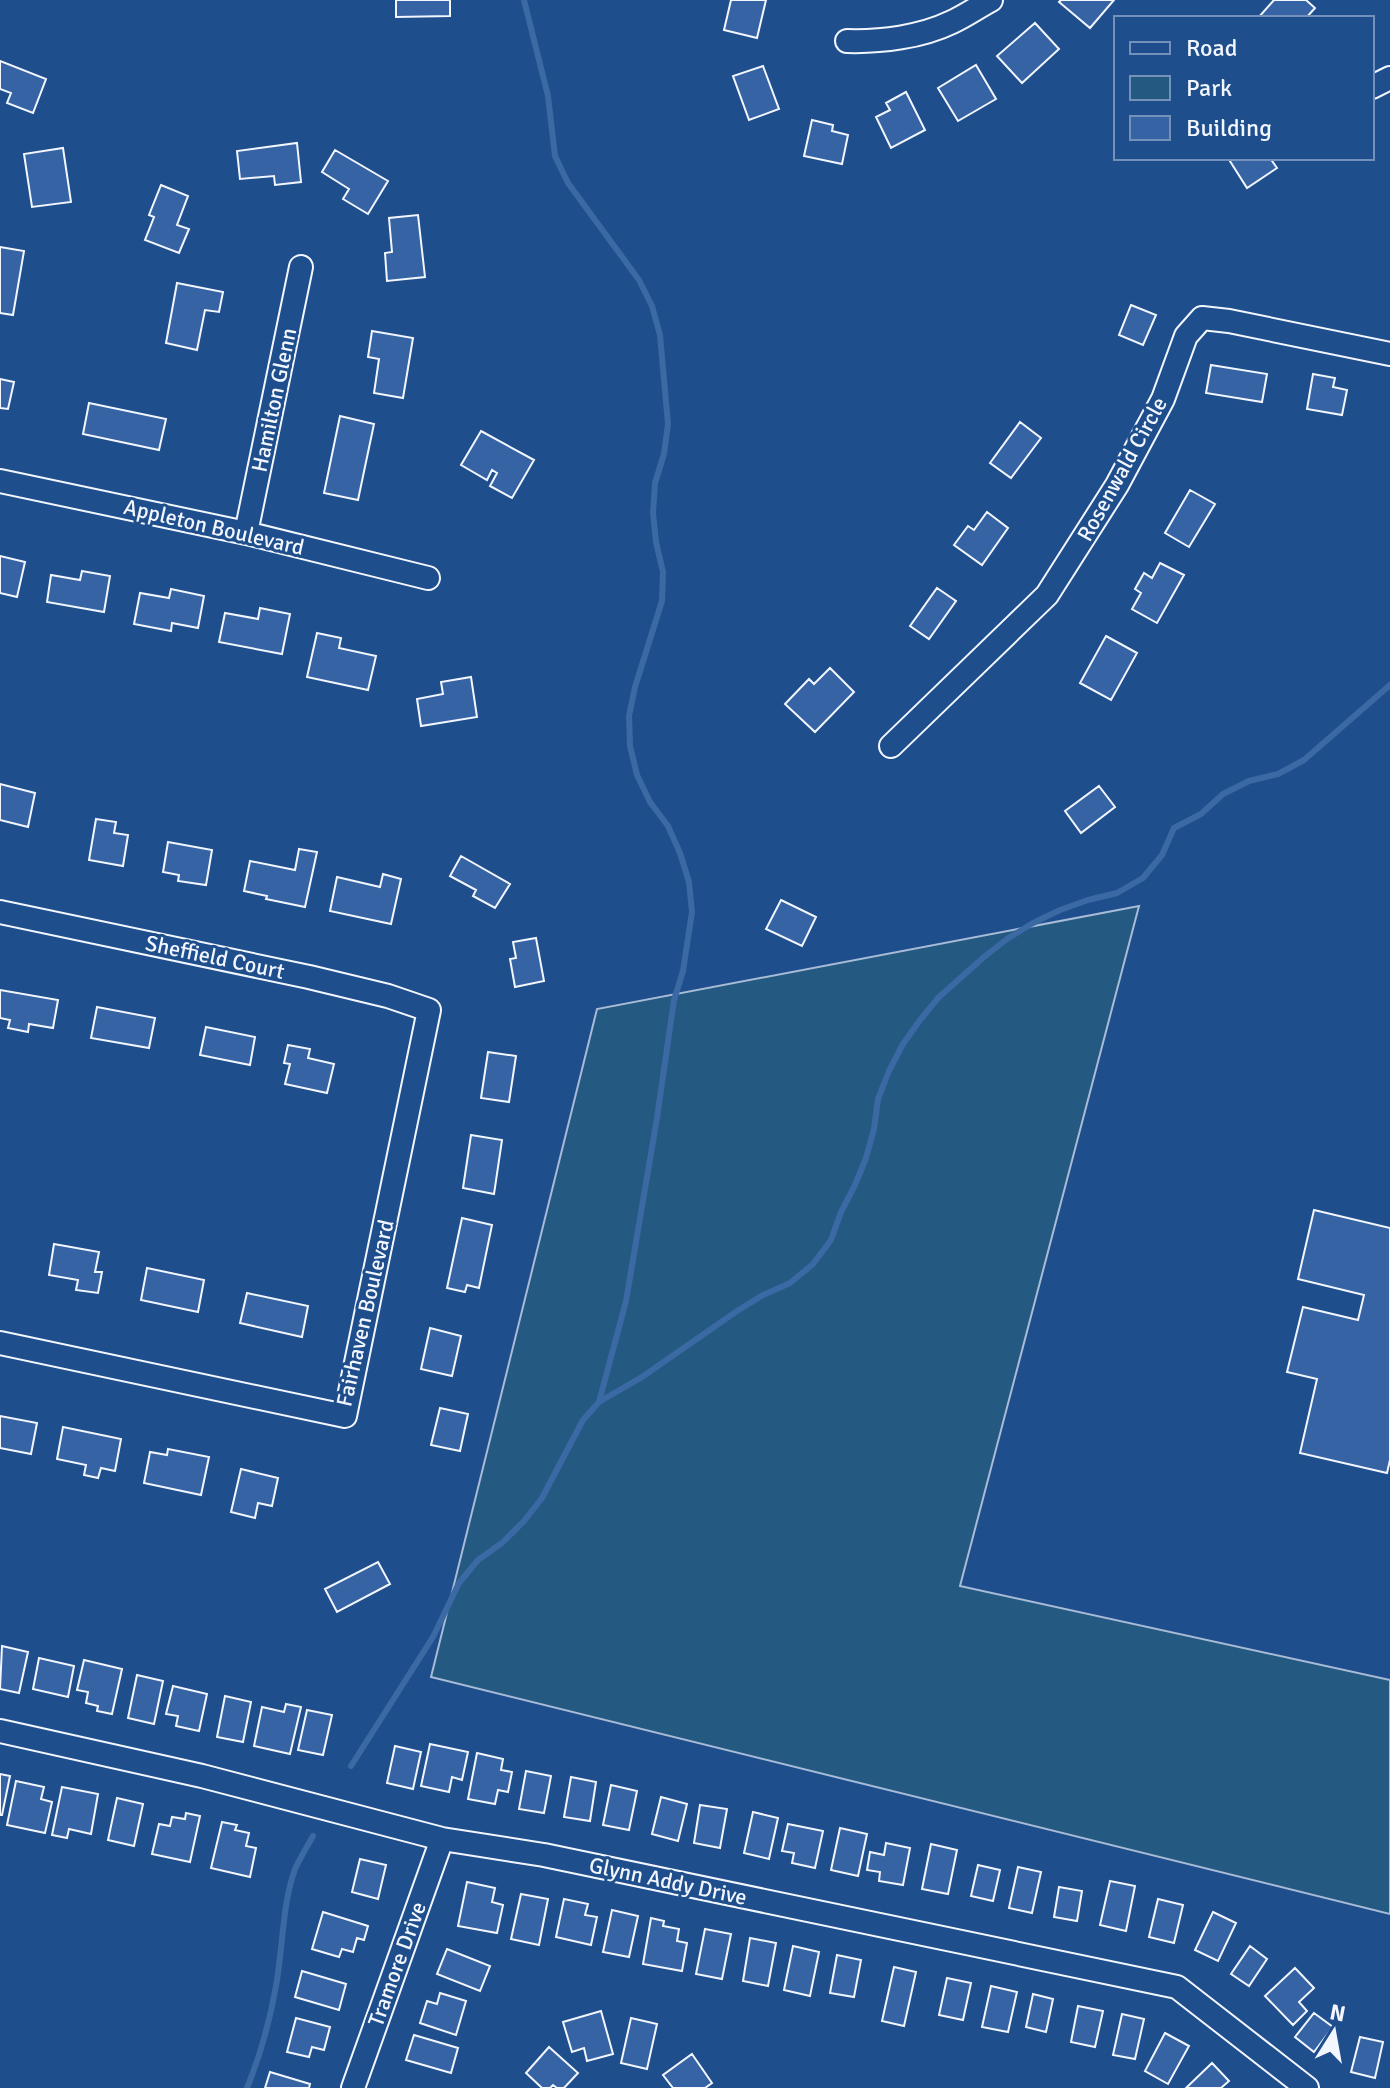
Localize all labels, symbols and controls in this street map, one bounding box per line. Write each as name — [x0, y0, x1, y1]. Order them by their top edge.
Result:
legend — [1114, 16, 1374, 160]
text: Road — [1186, 33, 1237, 63]
text: Park — [1186, 73, 1232, 103]
text: Building — [1186, 113, 1272, 143]
street label: Hamilton Glenn — [246, 325, 302, 475]
street label: Rosenwald Circle — [1071, 392, 1173, 546]
street label: Appleton Boulevard — [121, 493, 307, 561]
street label: Sheffield Court — [143, 929, 287, 985]
street label: Fairhaven Boulevard — [330, 1217, 400, 1409]
street label: Glynn Addy Drive — [587, 1851, 749, 1911]
street label: Tramore Drive — [362, 1898, 432, 2030]
north arrow — [1294, 1992, 1374, 2072]
text: N — [1328, 1998, 1348, 2028]

